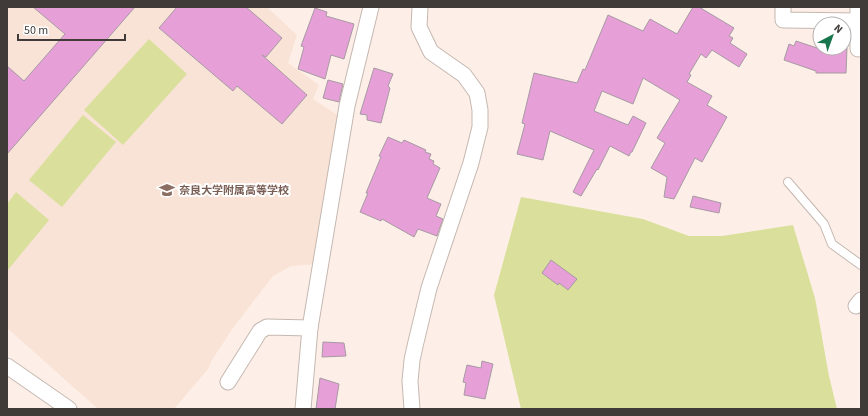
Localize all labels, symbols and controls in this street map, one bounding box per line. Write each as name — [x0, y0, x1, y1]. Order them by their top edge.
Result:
scale bar — [18, 16, 125, 42]
north arrow — [812, 16, 852, 56]
text: N — [831, 21, 846, 37]
text: 50 m — [24, 22, 48, 39]
school or university icon: 奈良大学附属高等学校 — [158, 181, 176, 199]
place label: 奈良大学附属高等学校 — [179, 183, 289, 198]

